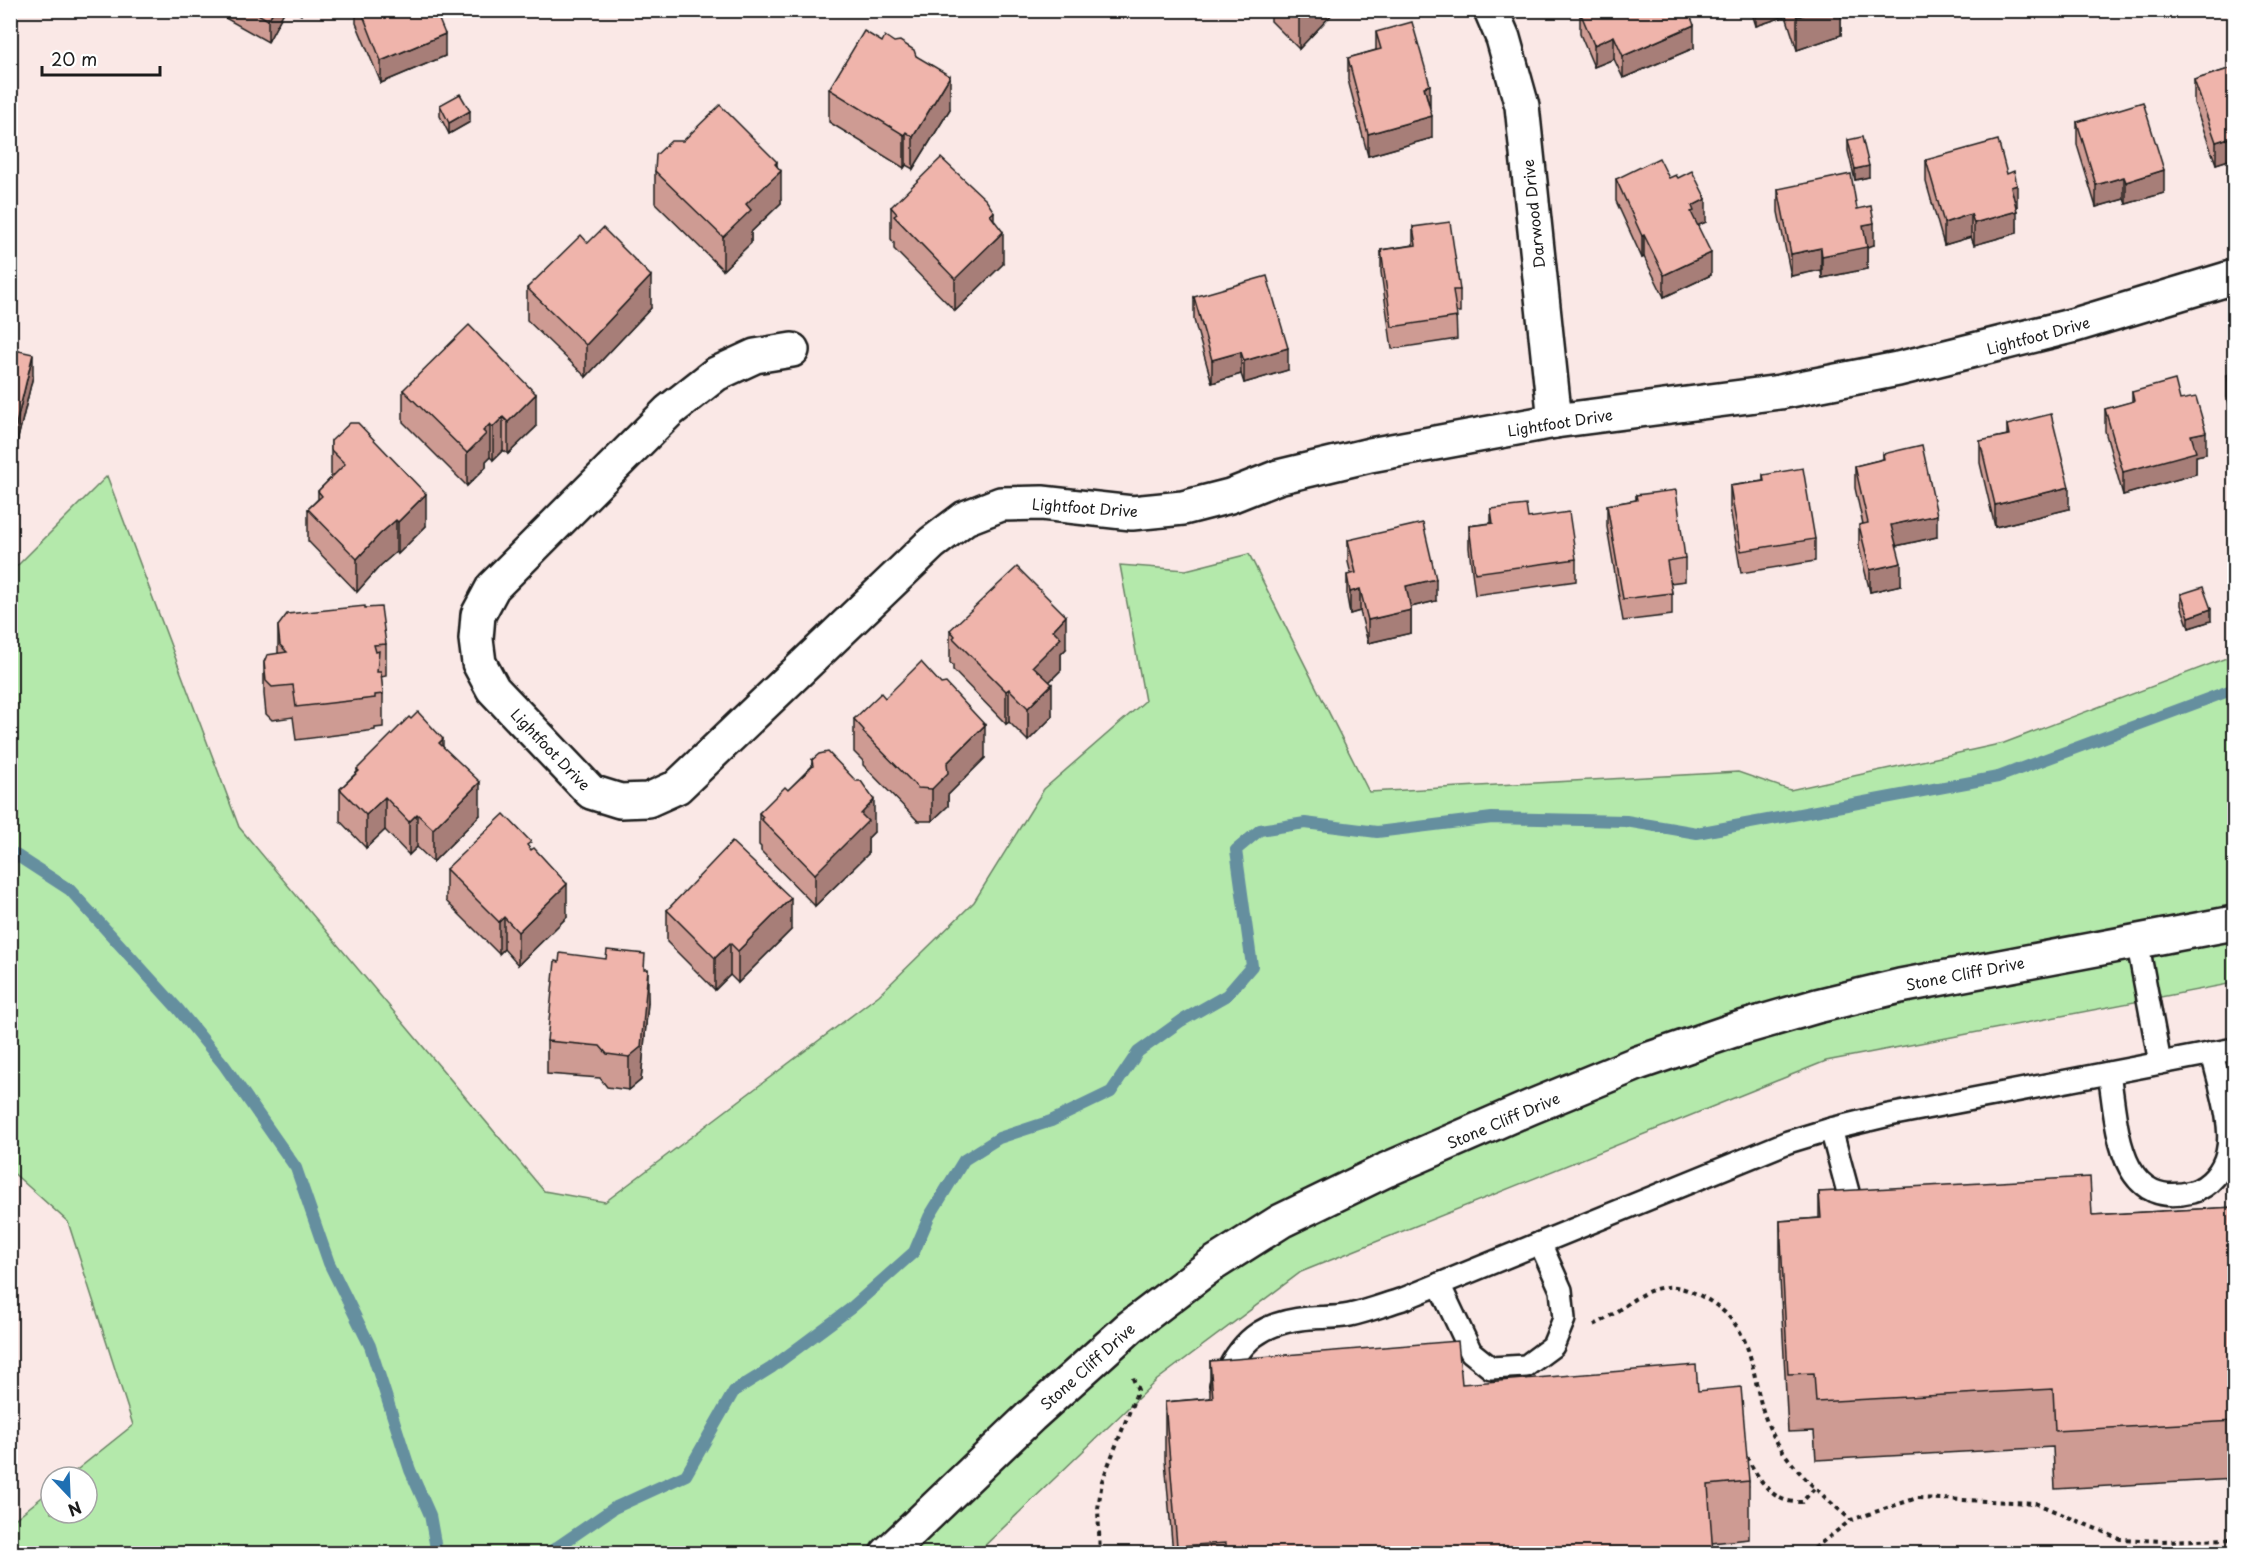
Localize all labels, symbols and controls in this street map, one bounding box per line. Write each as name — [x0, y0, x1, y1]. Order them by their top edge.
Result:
scale bar — [42, 39, 160, 77]
text: 20 m — [51, 45, 97, 72]
street label: Darwood Drive — [1516, 158, 1550, 270]
street label: Lightfoot Drive — [1984, 310, 2092, 360]
street label: Lightfoot Drive — [1506, 402, 1614, 442]
street label: Lightfoot Drive — [1031, 492, 1139, 522]
street label: Lightfoot Drive — [506, 703, 596, 795]
street label: Stone Cliff Drive — [1904, 950, 2026, 996]
street label: Stone Cliff Drive — [1443, 1086, 1563, 1154]
street label: Stone Cliff Drive — [1035, 1317, 1139, 1415]
north arrow — [39, 1465, 99, 1525]
text: N — [65, 1496, 86, 1523]

